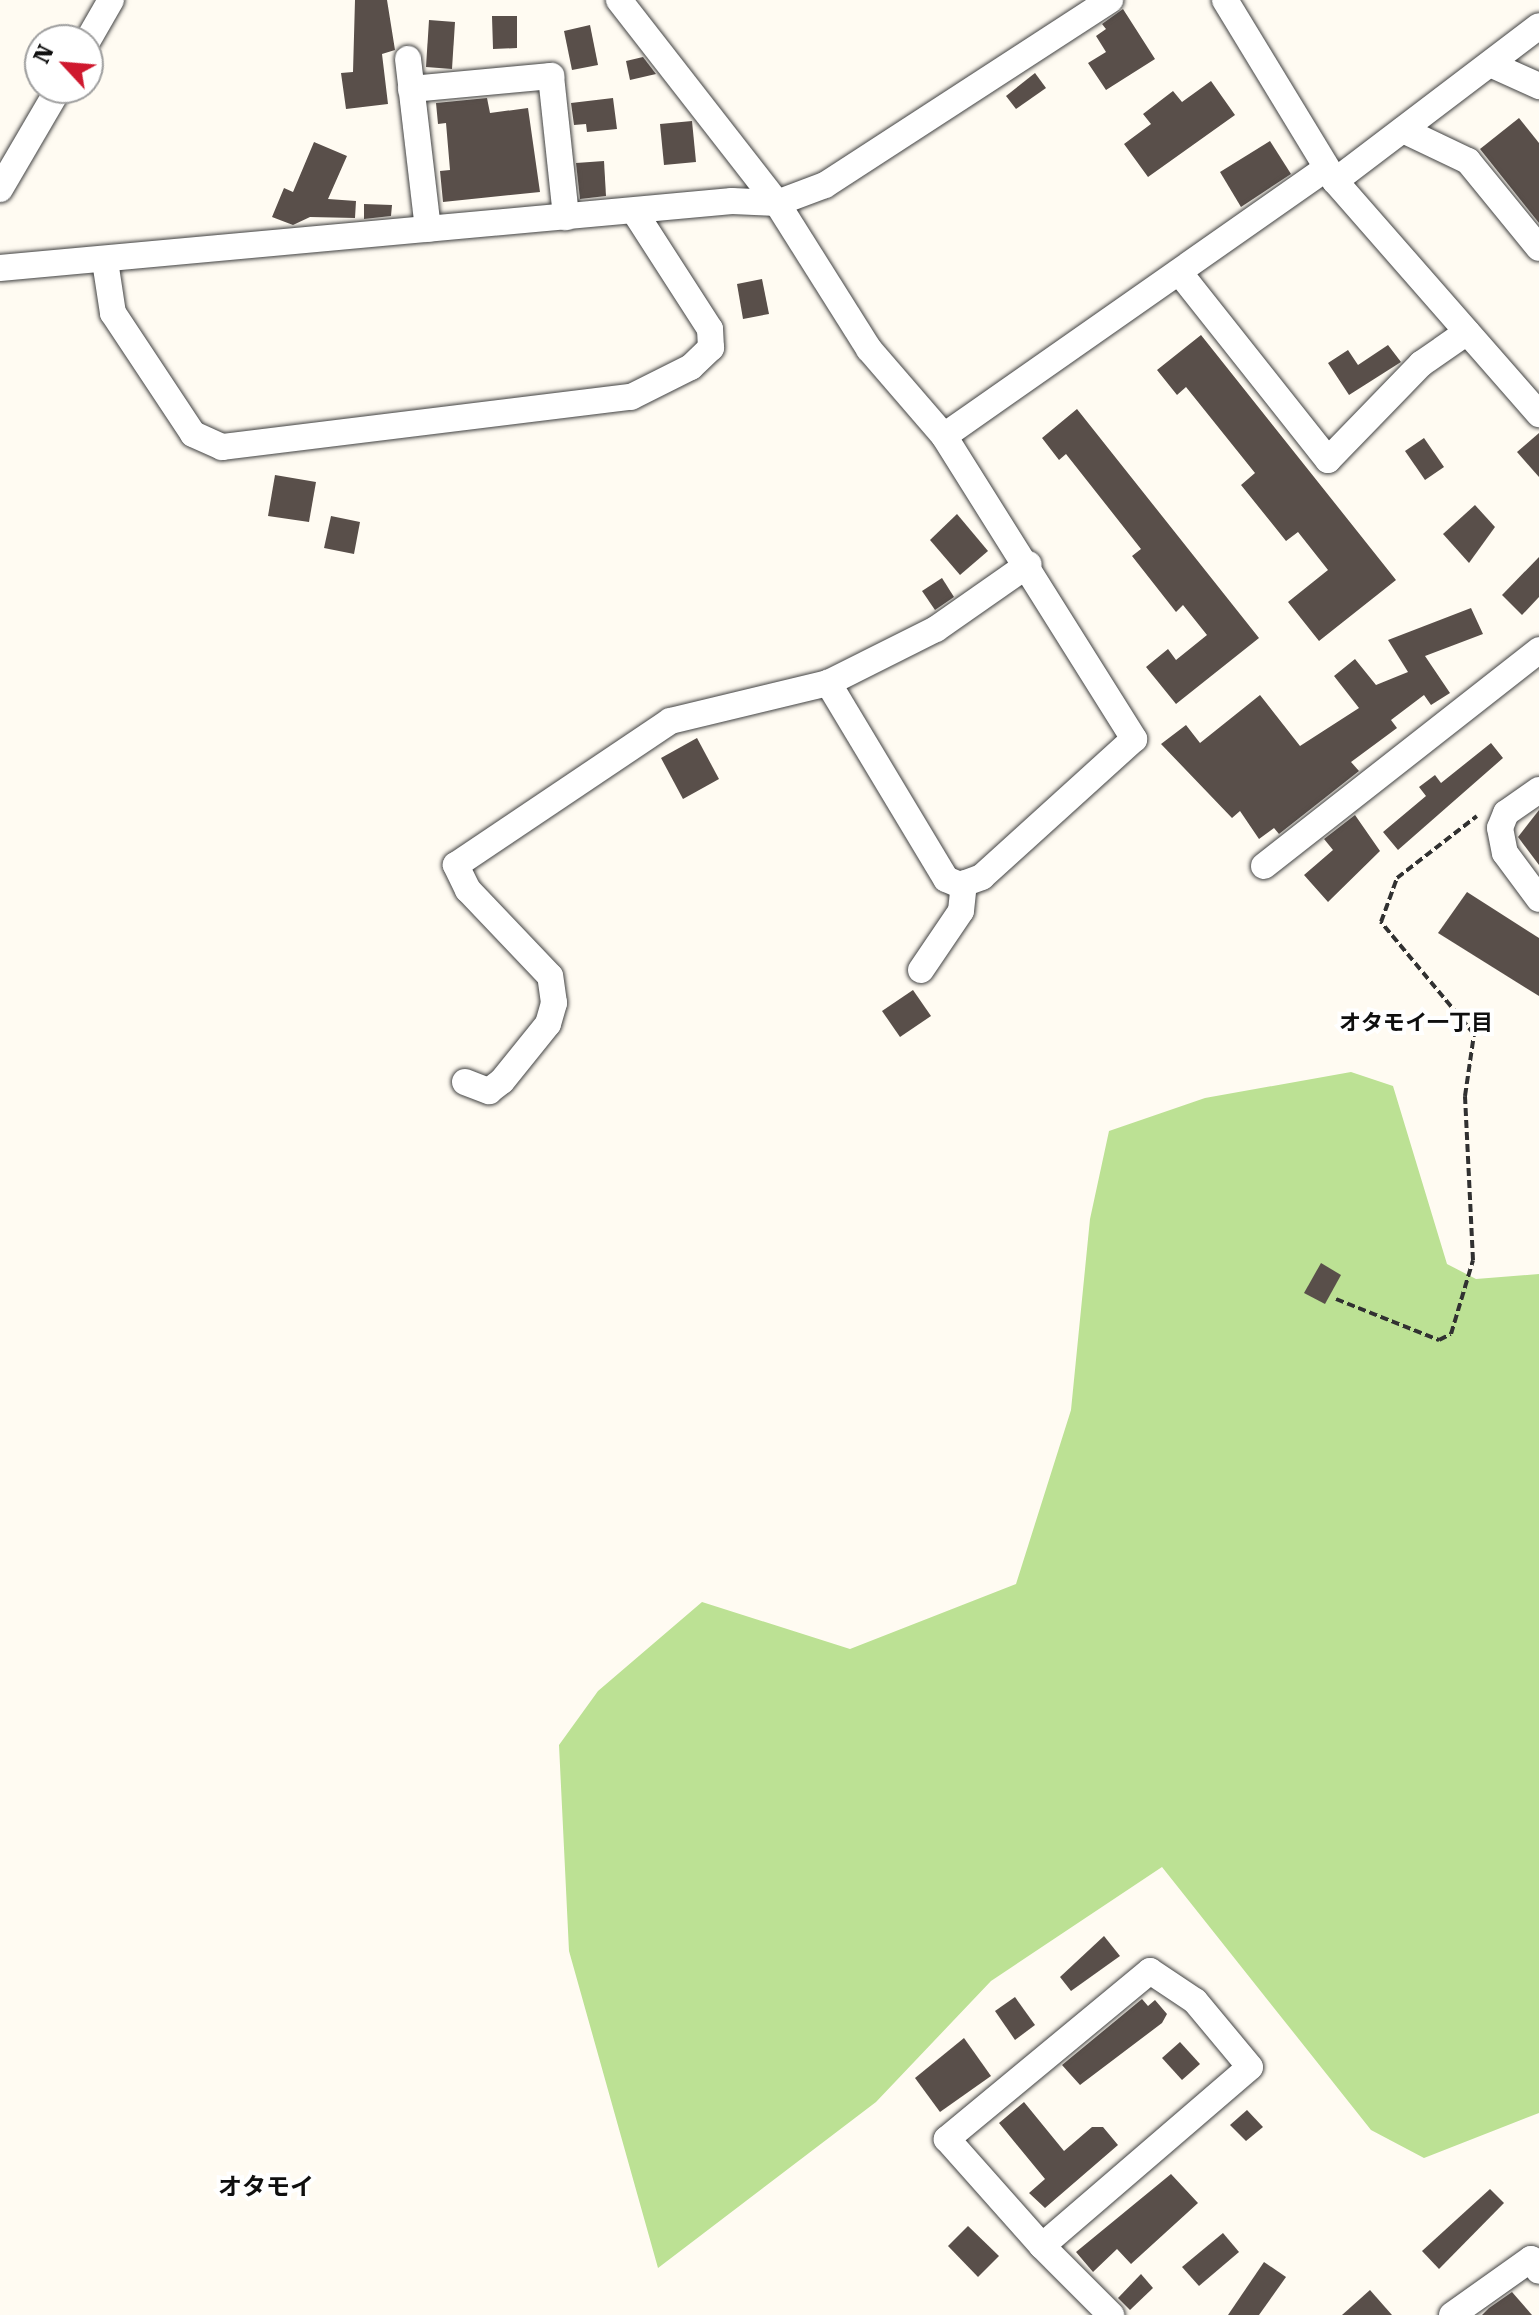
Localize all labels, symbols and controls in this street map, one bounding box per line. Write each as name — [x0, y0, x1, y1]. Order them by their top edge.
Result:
north arrow — [24, 24, 104, 104]
text: N — [29, 41, 59, 67]
district label: オタモイ一丁目 — [1339, 1010, 1493, 1036]
district label: オタモイ — [218, 2174, 314, 2202]

